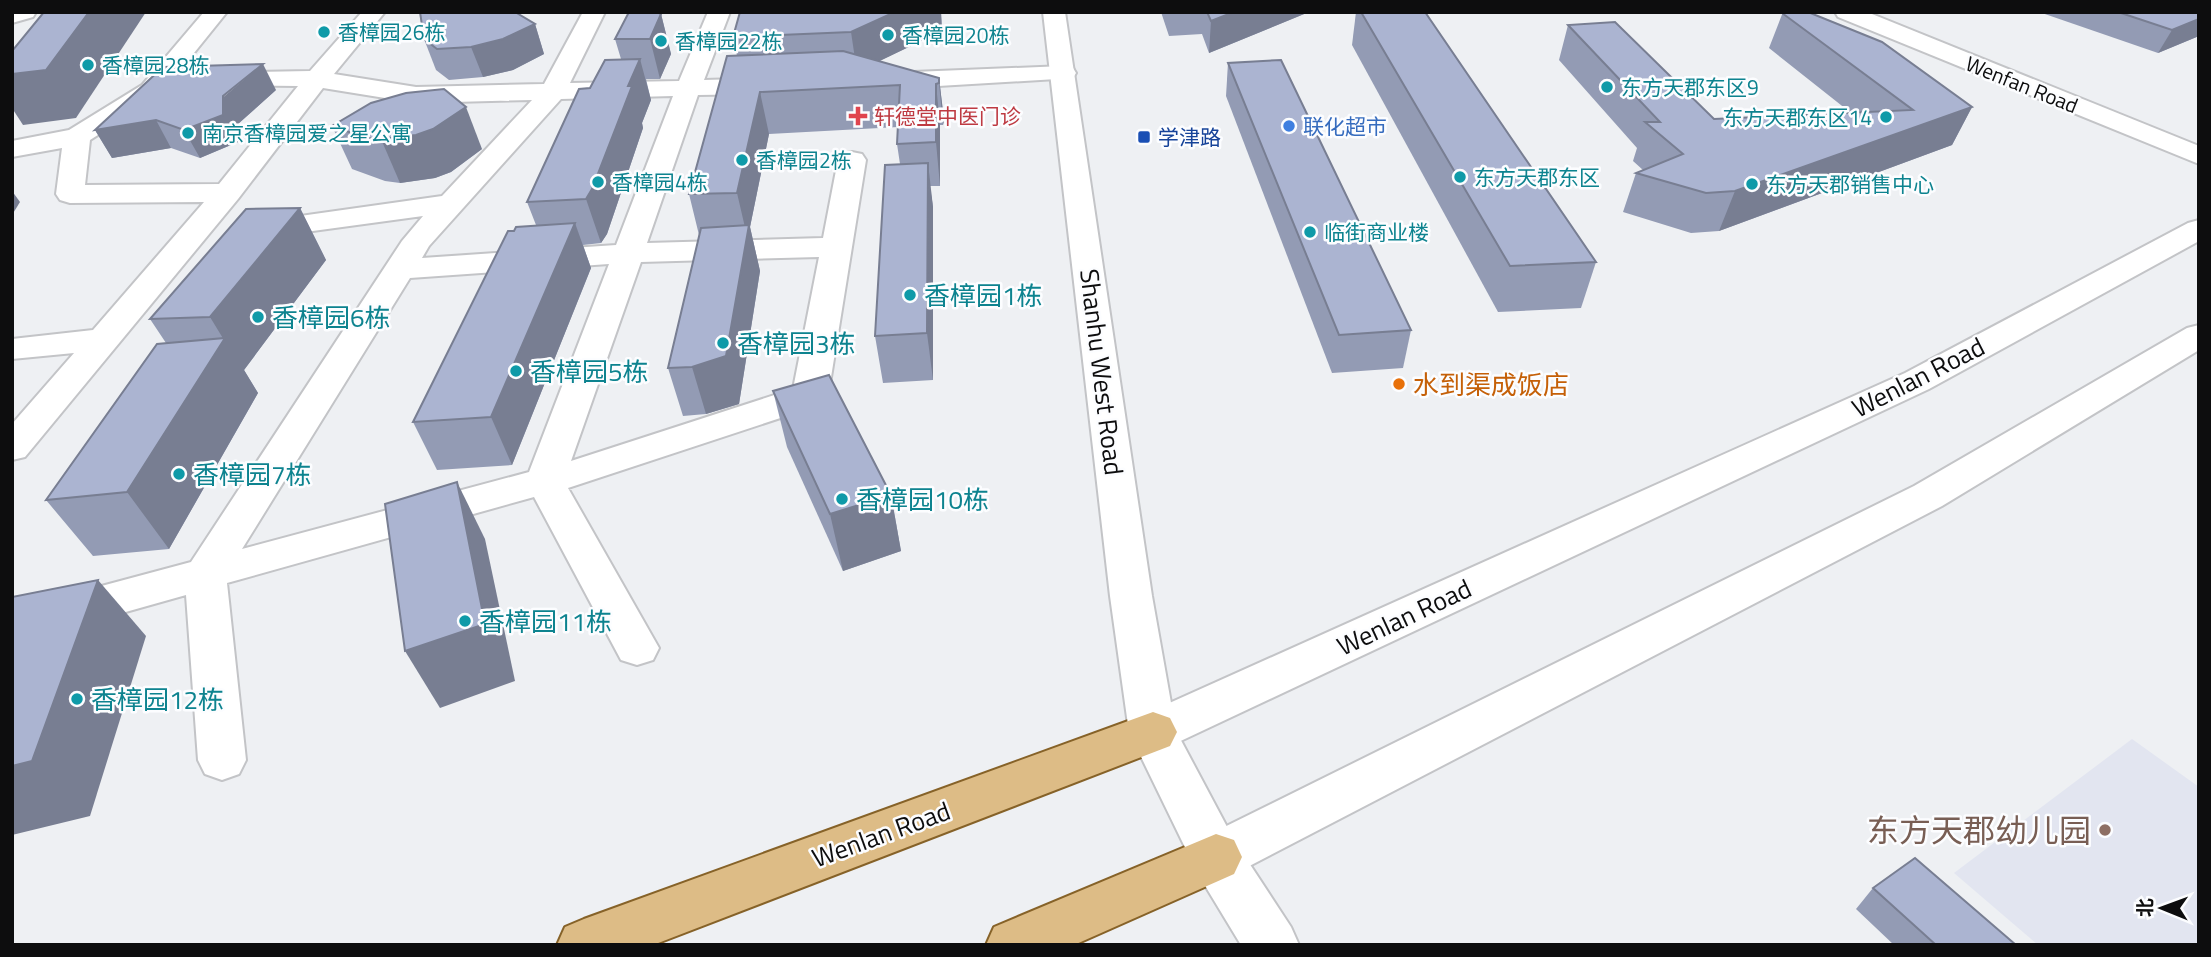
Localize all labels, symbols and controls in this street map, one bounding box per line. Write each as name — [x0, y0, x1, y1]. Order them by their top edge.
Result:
place label: 香樟园26栋 — [338, 16, 446, 48]
place label: 香樟园20栋 — [902, 19, 1010, 51]
marker: 香樟园26栋 — [316, 24, 332, 40]
place label: 香樟园22栋 — [675, 25, 783, 57]
marker: 香樟园20栋 — [880, 27, 896, 43]
marker: 香樟园22栋 — [653, 33, 669, 49]
street label: Wenfan Road — [1961, 47, 2083, 121]
place label: 香樟园28栋 — [102, 49, 210, 81]
marker: 香樟园28栋 — [80, 57, 96, 73]
place label: 东方天郡东区9 — [1621, 71, 1759, 103]
marker: 东方天郡东区9 — [1599, 79, 1615, 95]
place label: 轩德堂中医门诊 — [874, 100, 1021, 132]
place label: 东方天郡东区14 — [1722, 101, 1872, 133]
marker: 轩德堂中医门诊 — [848, 106, 868, 126]
marker: 东方天郡东区14 — [1878, 109, 1894, 125]
place label: 联化超市 — [1303, 110, 1387, 142]
place label: 南京香樟园爱之星公寓 — [202, 117, 412, 149]
marker: 联化超市 — [1281, 118, 1297, 134]
place label: 学津路 — [1158, 121, 1221, 153]
marker: 南京香樟园爱之星公寓 — [180, 125, 196, 141]
marker: 学津路 — [1136, 129, 1152, 145]
place label: 香樟园2栋 — [756, 144, 852, 176]
marker: 香樟园2栋 — [734, 152, 750, 168]
place label: 东方天郡东区 — [1474, 161, 1600, 193]
place label: 香樟园4栋 — [612, 166, 708, 198]
place label: 东方天郡销售中心 — [1766, 168, 1934, 200]
marker: 东方天郡东区 — [1452, 169, 1468, 185]
marker: 香樟园4栋 — [590, 174, 606, 190]
marker: 东方天郡销售中心 — [1744, 176, 1760, 192]
place label: 临街商业楼 — [1324, 216, 1429, 248]
marker: 临街商业楼 — [1302, 224, 1318, 240]
street label: Shanhu West Road — [1070, 267, 1134, 477]
place label: 香樟园1栋 — [924, 276, 1043, 315]
marker: 香樟园1栋 — [902, 287, 918, 303]
place label: 香樟园6栋 — [272, 298, 391, 337]
marker: 香樟园6栋 — [250, 309, 266, 325]
place label: 香樟园3栋 — [737, 324, 856, 363]
street label: Wenlan Road — [1845, 327, 1991, 427]
marker: 香樟园3栋 — [715, 335, 731, 351]
place label: 香樟园5栋 — [530, 352, 649, 391]
marker: 香樟园5栋 — [508, 363, 524, 379]
place label: 水到渠成饭店 — [1413, 365, 1569, 404]
marker: 水到渠成饭店 — [1391, 376, 1407, 392]
place label: 香樟园7栋 — [193, 455, 312, 494]
marker: 香樟园7栋 — [171, 466, 187, 482]
place label: 香樟园10栋 — [856, 480, 989, 519]
marker: 香樟园10栋 — [834, 491, 850, 507]
street label: Wenlan Road — [1330, 569, 1478, 665]
place label: 香樟园11栋 — [479, 602, 612, 641]
marker: 香樟园11栋 — [457, 613, 473, 629]
place label: 香樟园12栋 — [91, 680, 224, 719]
marker: 香樟园12栋 — [69, 691, 85, 707]
street label: Wenlan Road — [806, 791, 956, 877]
place label: 东方天郡幼儿园 — [1867, 806, 2091, 854]
marker: 东方天郡幼儿园 — [2097, 822, 2113, 838]
north arrow — [2127, 873, 2197, 943]
text: 北 — [2130, 898, 2159, 917]

